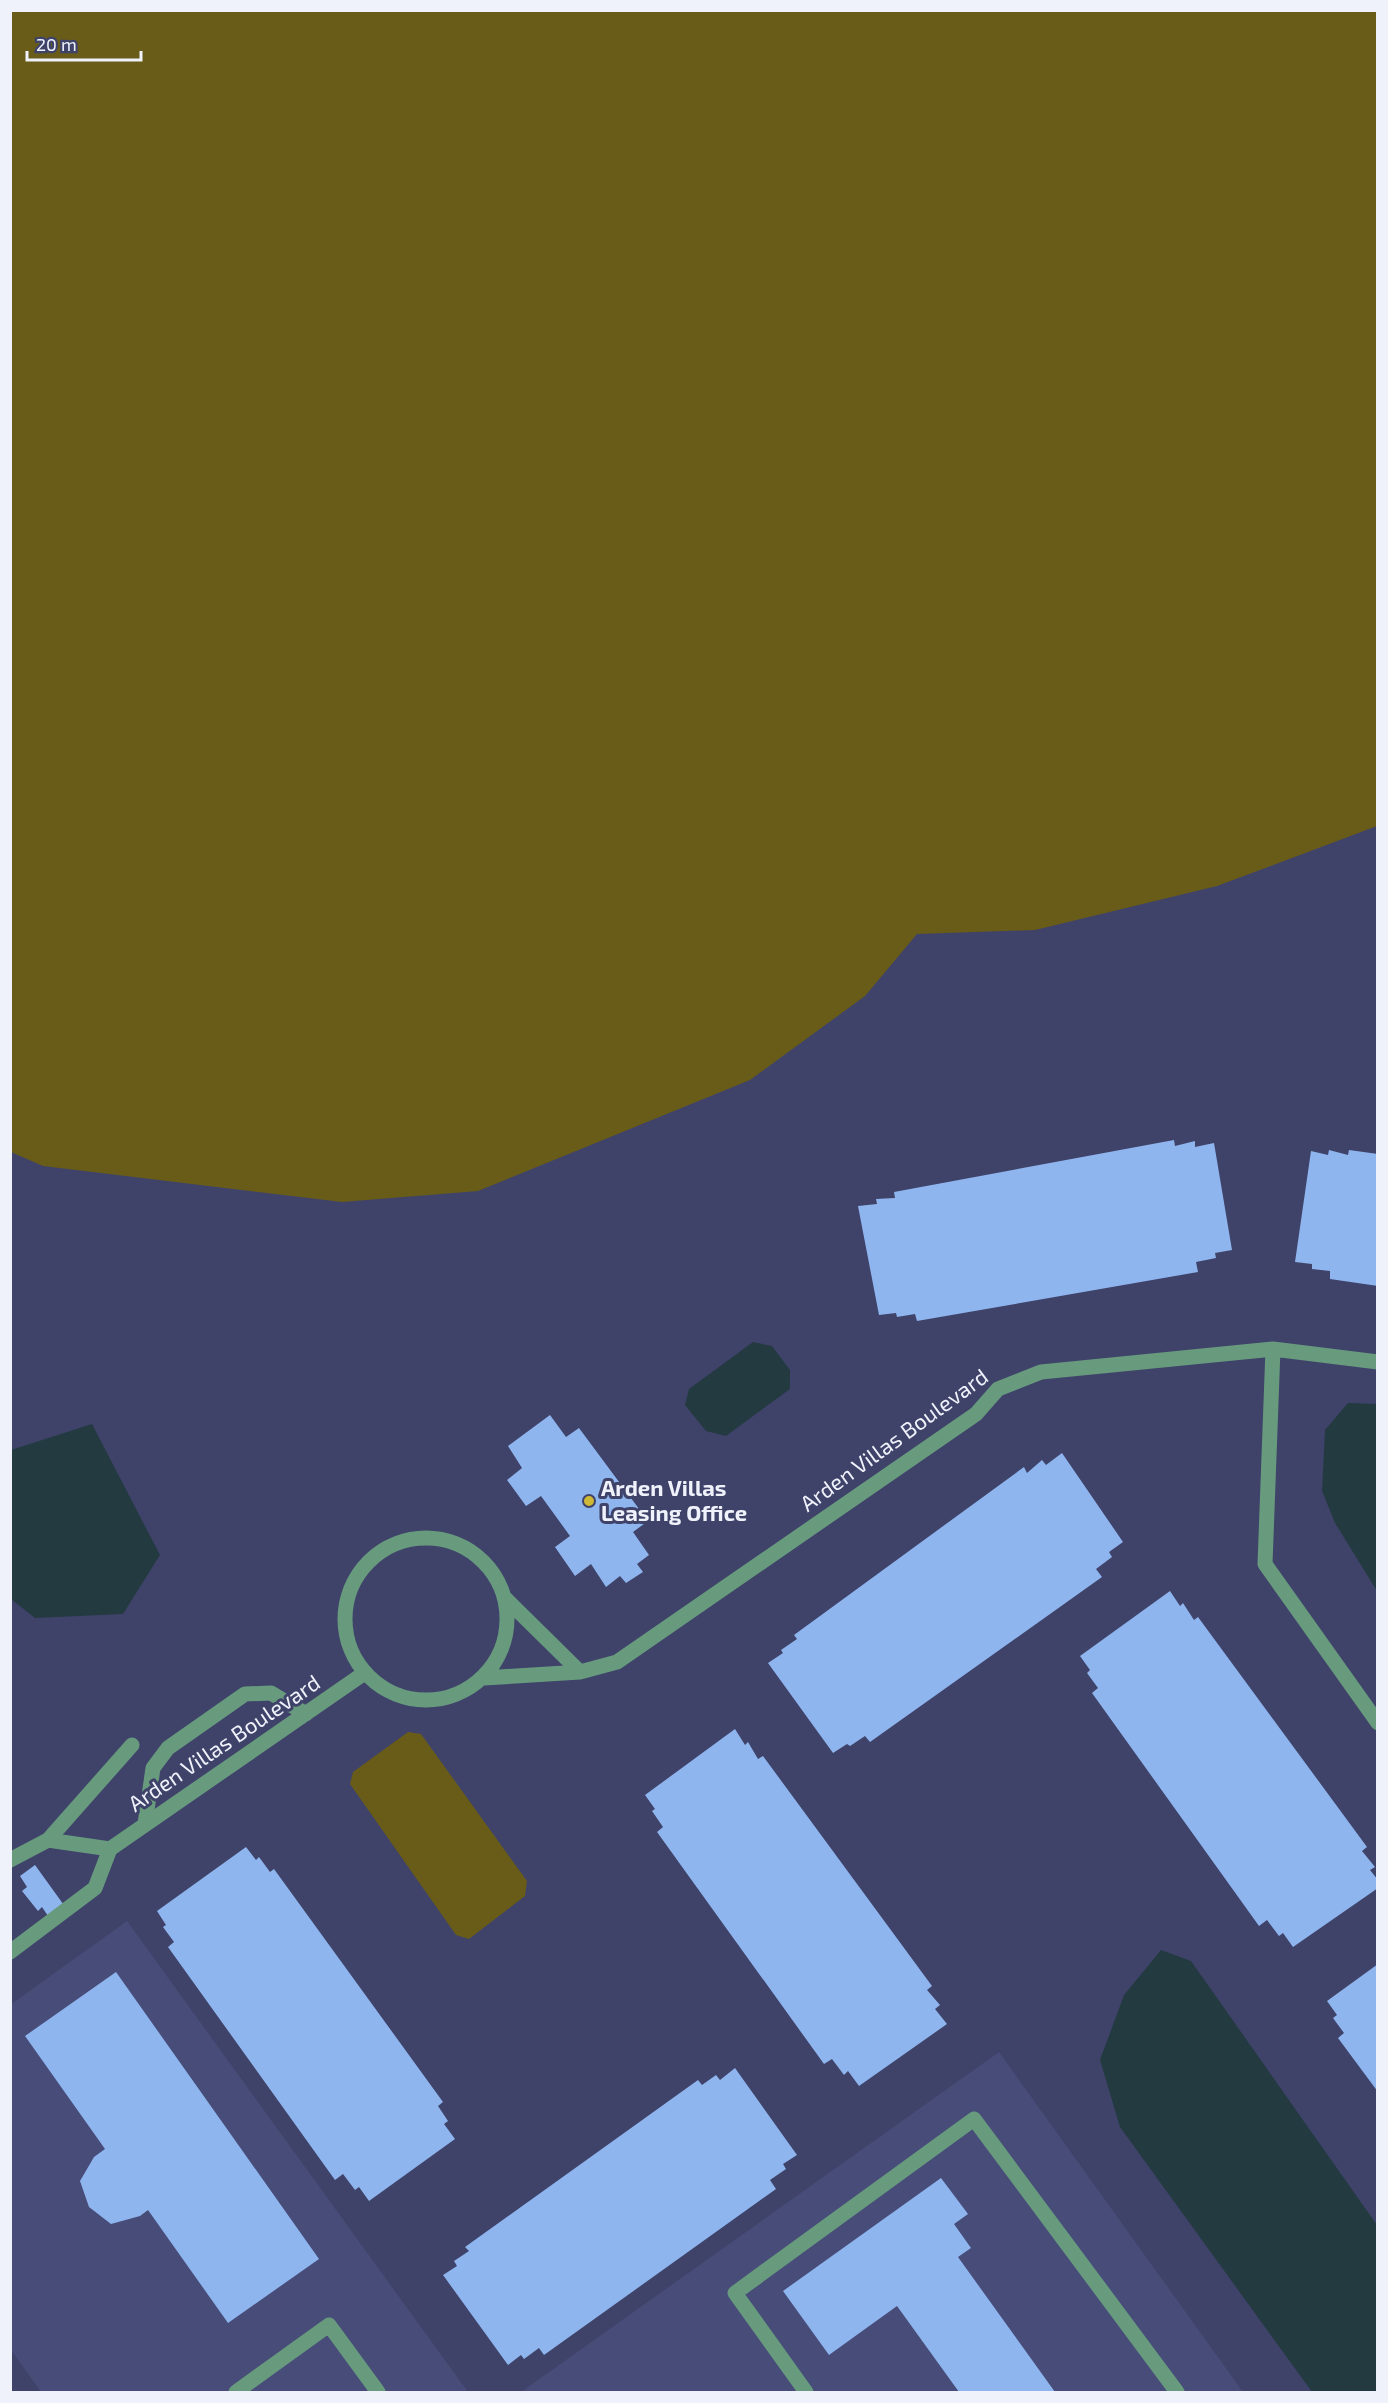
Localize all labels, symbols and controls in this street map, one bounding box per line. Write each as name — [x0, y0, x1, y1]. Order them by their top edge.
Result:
scale bar — [27, 24, 141, 62]
text: 20 m — [36, 33, 77, 55]
street label: Arden Villas Boulevard — [794, 1362, 992, 1516]
place label: Arden Villas Leasing Office — [601, 1474, 747, 1525]
marker: Arden Villas Leasing Office — [582, 1494, 596, 1508]
street label: Arden Villas Boulevard — [123, 1668, 324, 1816]

